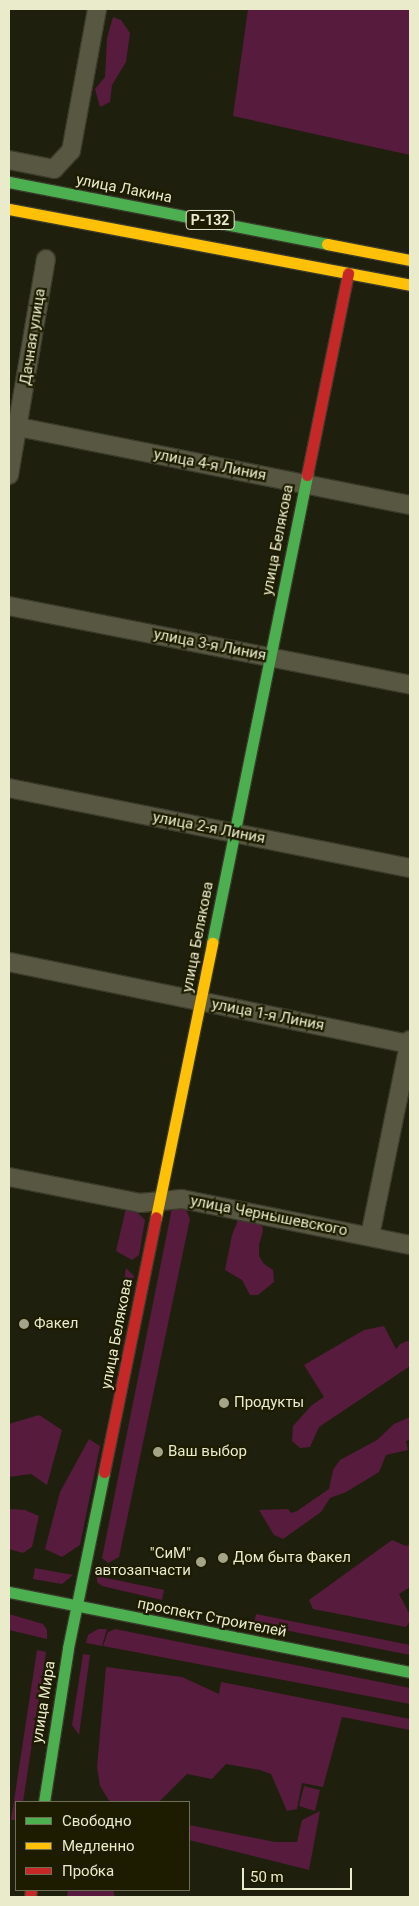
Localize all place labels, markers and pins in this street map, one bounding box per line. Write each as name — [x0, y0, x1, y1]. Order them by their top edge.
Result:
place label: Факел — [34, 1315, 78, 1333]
marker: Факел — [18, 1318, 30, 1330]
place label: Продукты — [234, 1394, 304, 1412]
marker: Продукты — [218, 1397, 230, 1409]
place label: Ваш выбор — [168, 1443, 247, 1461]
marker: Ваш выбор — [152, 1446, 164, 1458]
place label: "СиМ" автозапчасти — [94, 1544, 191, 1579]
place label: Дом быта Факел — [233, 1549, 351, 1567]
marker: Дом быта Факел — [217, 1552, 229, 1564]
marker: "СиМ" автозапчасти — [195, 1556, 207, 1568]

